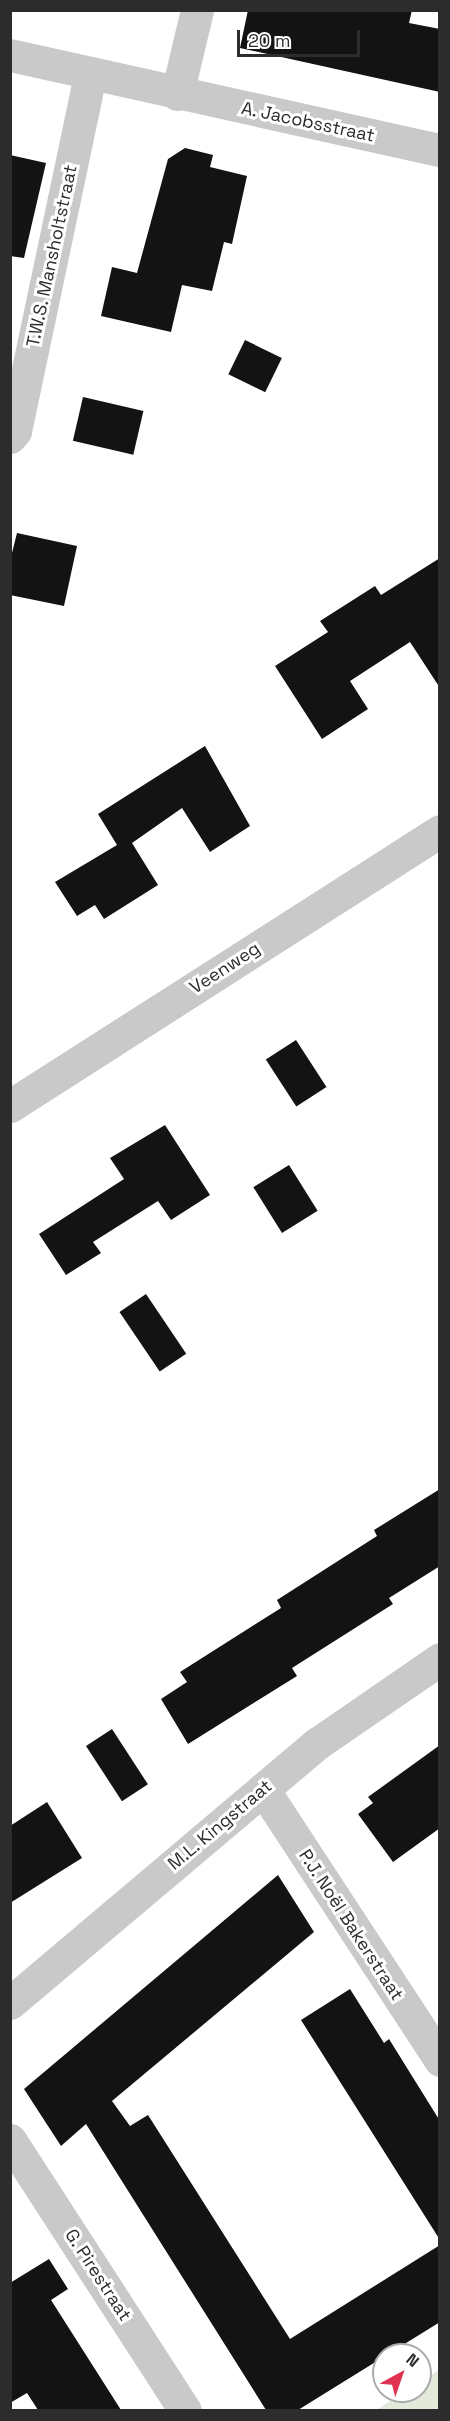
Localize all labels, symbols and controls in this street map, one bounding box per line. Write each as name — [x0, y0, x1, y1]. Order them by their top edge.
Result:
scale bar — [240, 18, 363, 56]
text: 20 m — [248, 29, 291, 52]
street label: A. Jacobsstraat — [239, 97, 377, 147]
street label: T.W.S. Mansholtstraat — [22, 163, 82, 349]
street label: Veenweg — [186, 937, 264, 999]
street label: M.L. Kingstraat — [163, 1775, 277, 1875]
street label: P.J. Noël Bakerstraat — [294, 1845, 408, 2005]
street label: G. Pirestraat — [60, 2225, 136, 2325]
north arrow — [372, 2343, 432, 2403]
text: N — [402, 2349, 423, 2372]

